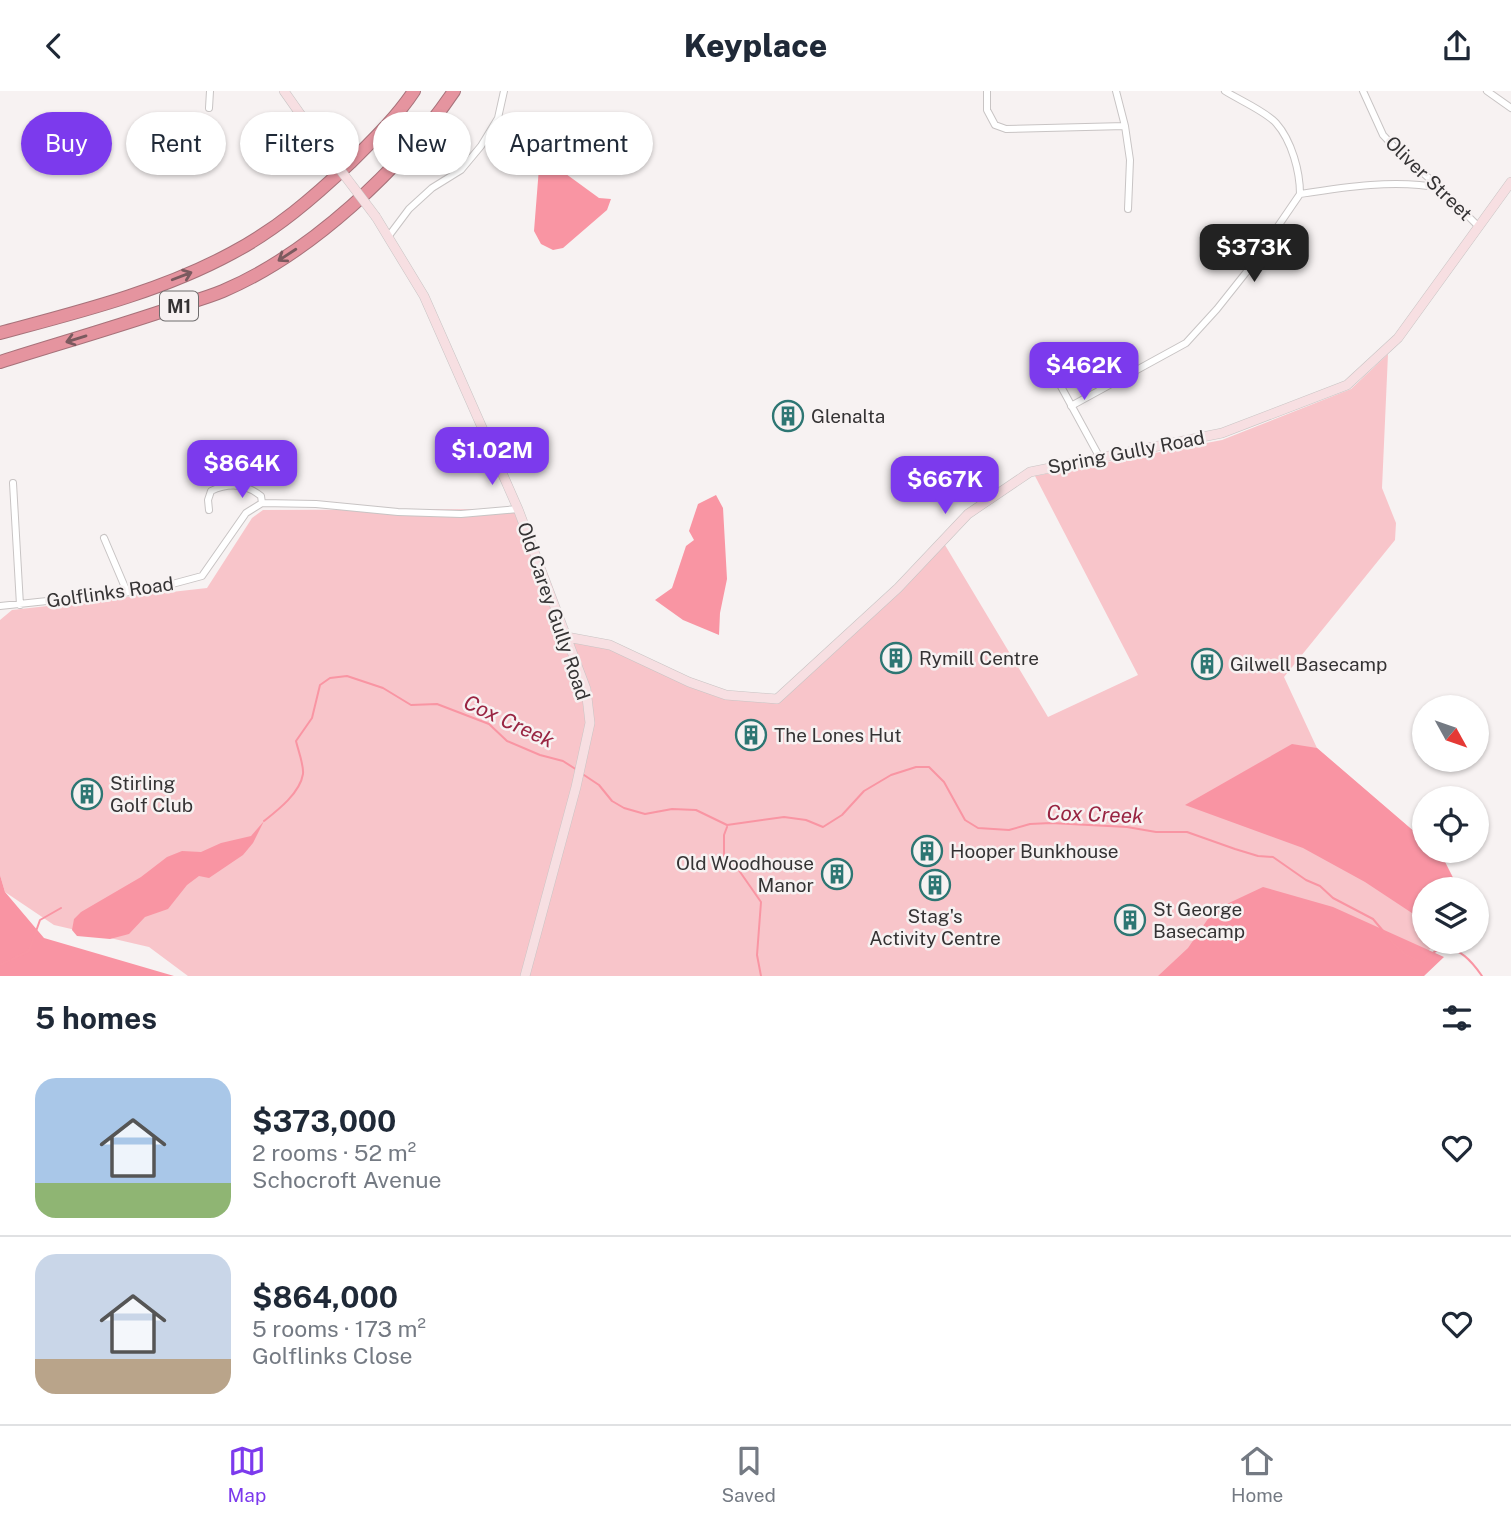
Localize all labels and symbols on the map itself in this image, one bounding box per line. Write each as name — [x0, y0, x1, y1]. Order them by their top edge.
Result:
street label: Oliver Street — [1381, 131, 1477, 225]
pin: $373K — [1205, 225, 1303, 284]
one-way arrow — [277, 248, 297, 262]
one-way arrow — [170, 268, 192, 281]
road number: M1 — [160, 291, 198, 321]
one-way arrow — [66, 334, 88, 347]
pin: $462K — [1035, 343, 1133, 402]
building icon: Glenalta — [771, 399, 805, 433]
place label: Glenalta — [811, 405, 885, 427]
street label: Spring Gully Road — [1046, 426, 1206, 478]
pin: $1.02M — [435, 427, 549, 487]
pin: $864K — [193, 441, 291, 500]
pin: $667K — [896, 457, 994, 516]
street label: Old Carey Gully Road — [513, 519, 595, 703]
street label: Golflinks Road — [45, 572, 175, 612]
building icon: Rymill Centre — [879, 641, 913, 675]
place label: Rymill Centre — [919, 647, 1039, 669]
building icon: Gilwell Basecamp — [1190, 647, 1224, 681]
place label: Gilwell Basecamp — [1230, 653, 1387, 675]
water label: Cox Creek — [460, 689, 559, 753]
north arrow — [1412, 695, 1489, 772]
building icon: The Lones Hut — [734, 718, 768, 752]
place label: The Lones Hut — [774, 724, 902, 746]
place label: Stirling Golf Club — [110, 772, 193, 816]
building icon: Stirling Golf Club — [70, 777, 104, 811]
water label: Cox Creek — [1046, 800, 1145, 828]
building icon: Hooper Bunkhouse — [910, 834, 944, 868]
place label: Hooper Bunkhouse — [950, 840, 1119, 862]
place label: Old Woodhouse Manor — [676, 852, 814, 896]
building icon: Old Woodhouse Manor — [820, 857, 854, 891]
building icon: Stag's Activity Centre — [918, 868, 952, 902]
place label: St George Basecamp — [1153, 898, 1245, 942]
building icon: St George Basecamp — [1113, 903, 1147, 937]
place label: Stag's Activity Centre — [869, 905, 1001, 949]

